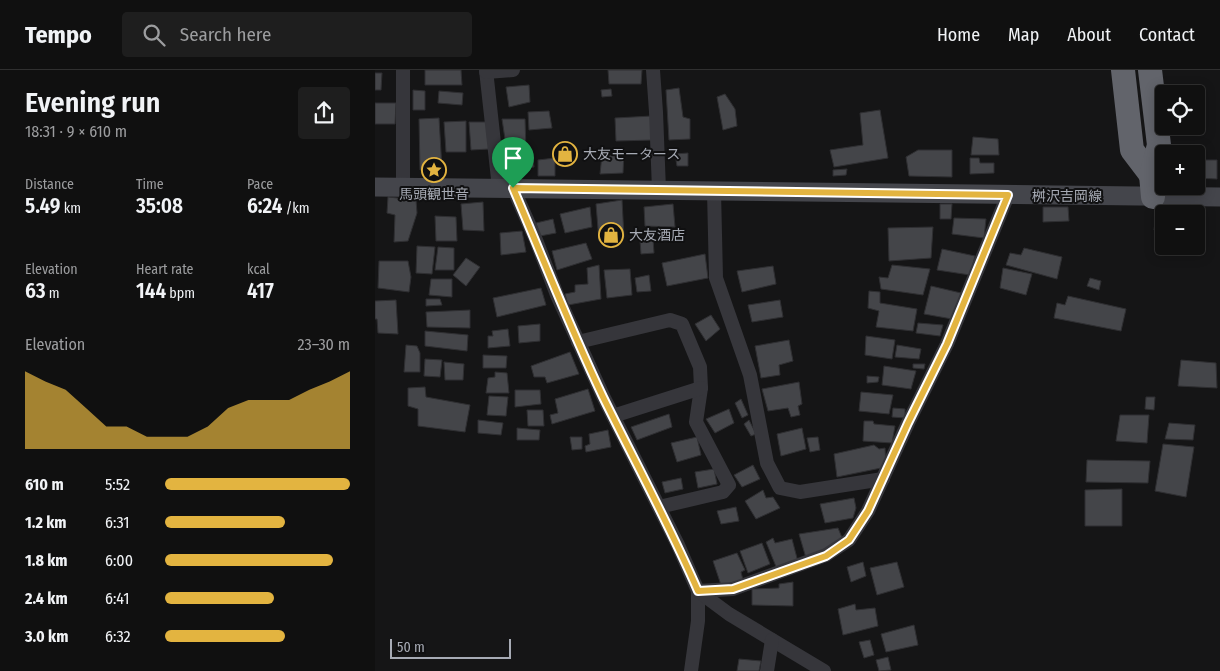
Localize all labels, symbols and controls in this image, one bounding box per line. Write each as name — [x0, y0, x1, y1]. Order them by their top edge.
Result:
search box — [122, 12, 472, 57]
text: Tempo — [25, 21, 92, 49]
icon: search — [140, 21, 168, 49]
text: Search here — [180, 23, 271, 46]
text: Home — [937, 24, 980, 46]
text: Map — [1008, 24, 1039, 46]
text: About — [1067, 24, 1111, 46]
text: Contact — [1139, 24, 1195, 46]
map controls — [1155, 85, 1205, 255]
button: locate — [1155, 85, 1205, 135]
text: Evening run — [25, 86, 160, 119]
button: share — [298, 87, 350, 139]
text: 18:31 · 9 × 610 m — [25, 122, 127, 141]
pin — [492, 137, 534, 188]
shop icon: 大友モータース — [552, 141, 578, 167]
icon: arrive — [499, 144, 527, 172]
button: + — [1155, 145, 1205, 195]
place label: 大友モータース — [583, 146, 680, 163]
place icon: 馬頭観世音 — [421, 157, 447, 183]
text: Distance — [25, 176, 74, 193]
text: Time — [136, 176, 164, 193]
text: Pace — [247, 176, 273, 193]
place label: 馬頭観世音 — [399, 186, 469, 203]
street label: 桝沢吉岡線 — [1032, 188, 1102, 205]
text: 5.49 — [25, 193, 60, 219]
text: 35:08 — [136, 193, 183, 219]
text: 6:24 — [247, 193, 282, 219]
text: km — [60, 200, 81, 217]
text: /km — [282, 200, 310, 217]
button: − — [1155, 205, 1205, 255]
shop icon: 大友酒店 — [598, 222, 624, 248]
place label: 大友酒店 — [629, 227, 685, 244]
text: Elevation — [25, 261, 78, 278]
text: Heart rate — [136, 261, 193, 278]
text: kcal — [247, 261, 270, 278]
text: 63 — [25, 278, 46, 304]
text: 144 — [136, 278, 166, 304]
text: 417 — [247, 278, 274, 304]
text: m — [46, 285, 60, 302]
text: bpm — [166, 285, 195, 302]
text: Elevation — [25, 335, 85, 354]
text: 23–30 m — [298, 335, 350, 354]
text: 610 m — [25, 475, 64, 494]
text: 5:52 — [105, 475, 130, 494]
text: 1.2 km — [25, 513, 67, 532]
text: 6:31 — [105, 513, 130, 532]
text: 1.8 km — [25, 551, 68, 570]
text: 6:00 — [105, 551, 133, 570]
text: 2.4 km — [25, 589, 68, 608]
text: 6:41 — [105, 589, 129, 608]
text: 3.0 km — [25, 627, 68, 646]
text: 6:32 — [105, 627, 131, 646]
scale bar — [390, 636, 511, 659]
text: 50 m — [397, 639, 425, 656]

